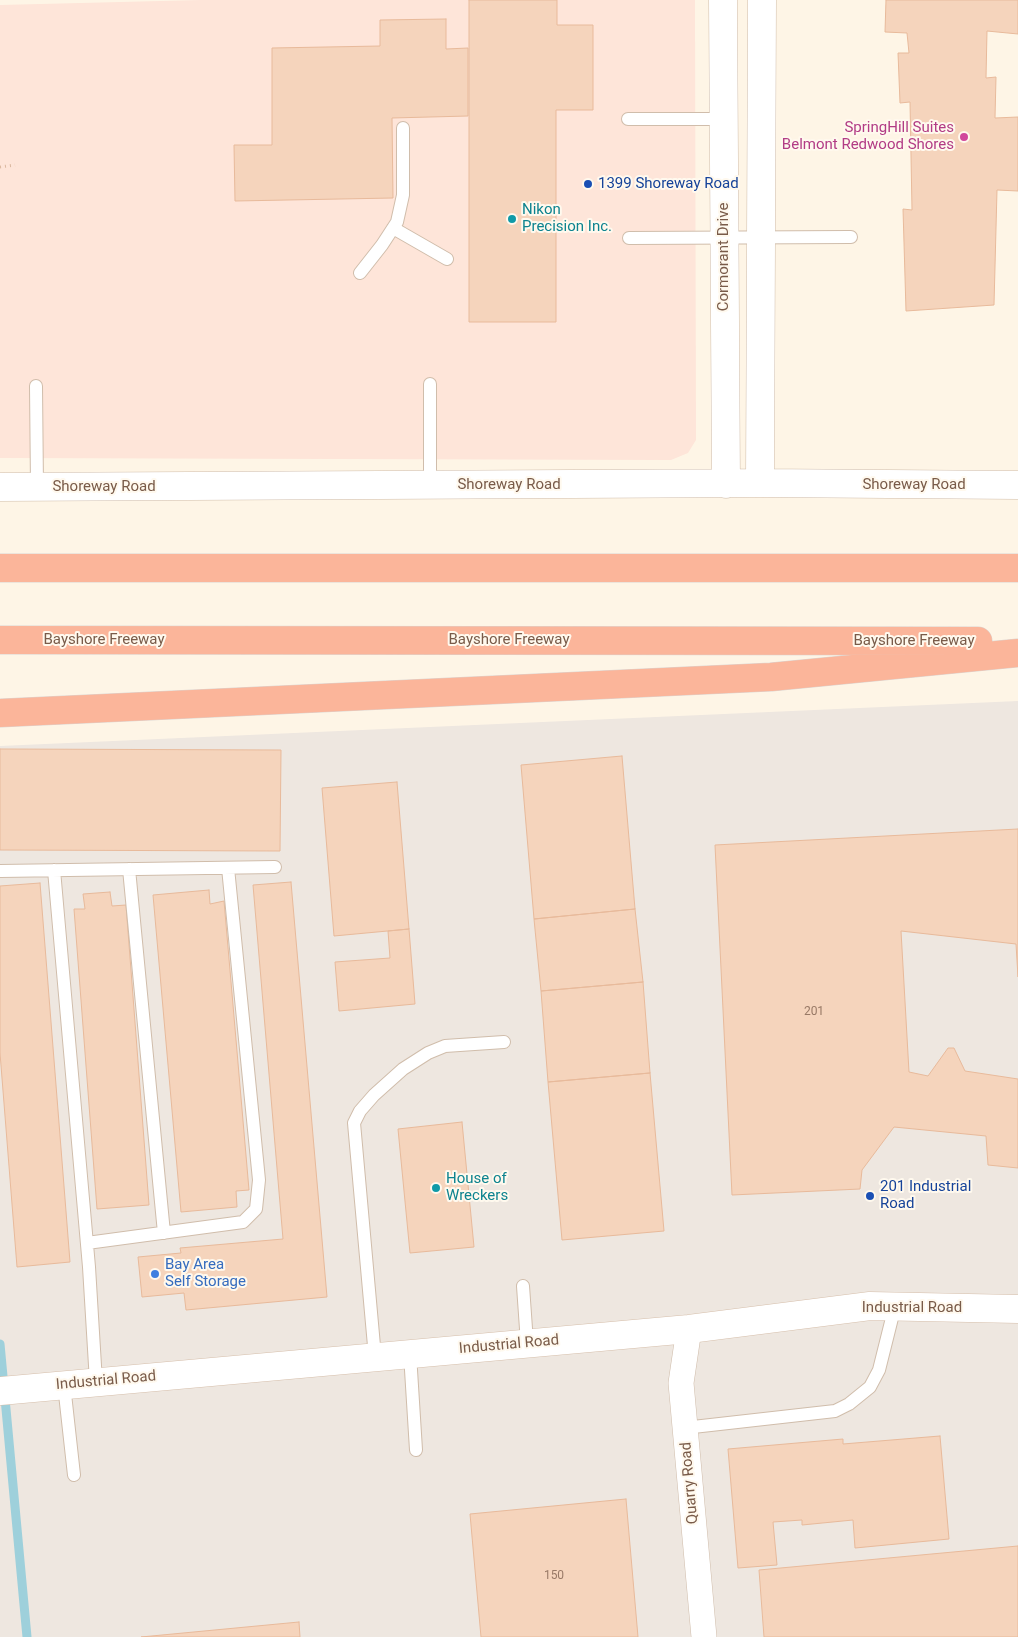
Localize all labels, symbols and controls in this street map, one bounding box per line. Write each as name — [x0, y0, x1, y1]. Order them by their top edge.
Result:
place label: SpringHill Suites Belmont Redwood Shores — [782, 119, 954, 154]
marker: SpringHill Suites Belmont Redwood Shores — [958, 131, 970, 143]
place label: 1399 Shoreway Road — [598, 175, 739, 193]
marker: 1399 Shoreway Road — [582, 178, 594, 190]
place label: Nikon Precision Inc. — [522, 201, 612, 236]
street label: Cormorant Drive — [715, 203, 733, 311]
marker: Nikon Precision Inc. — [506, 213, 518, 225]
street label: Shoreway Road — [457, 476, 561, 494]
street label: Shoreway Road — [862, 476, 966, 494]
street label: Shoreway Road — [52, 478, 156, 496]
street label: Bayshore Freeway — [43, 631, 165, 649]
street label: Bayshore Freeway — [448, 631, 570, 649]
street label: Bayshore Freeway — [853, 632, 975, 650]
house number: 201 — [804, 1005, 824, 1019]
place label: House of Wreckers — [446, 1170, 508, 1205]
place label: 201 Industrial Road — [880, 1178, 971, 1213]
marker: House of Wreckers — [430, 1182, 442, 1194]
marker: 201 Industrial Road — [864, 1190, 876, 1202]
place label: Bay Area Self Storage — [165, 1256, 246, 1291]
marker: Bay Area Self Storage — [149, 1268, 161, 1280]
street label: Industrial Road — [862, 1299, 962, 1317]
street label: Industrial Road — [458, 1332, 560, 1358]
street label: Industrial Road — [55, 1368, 157, 1394]
street label: Quarry Road — [677, 1441, 703, 1525]
house number: 150 — [544, 1569, 564, 1583]

